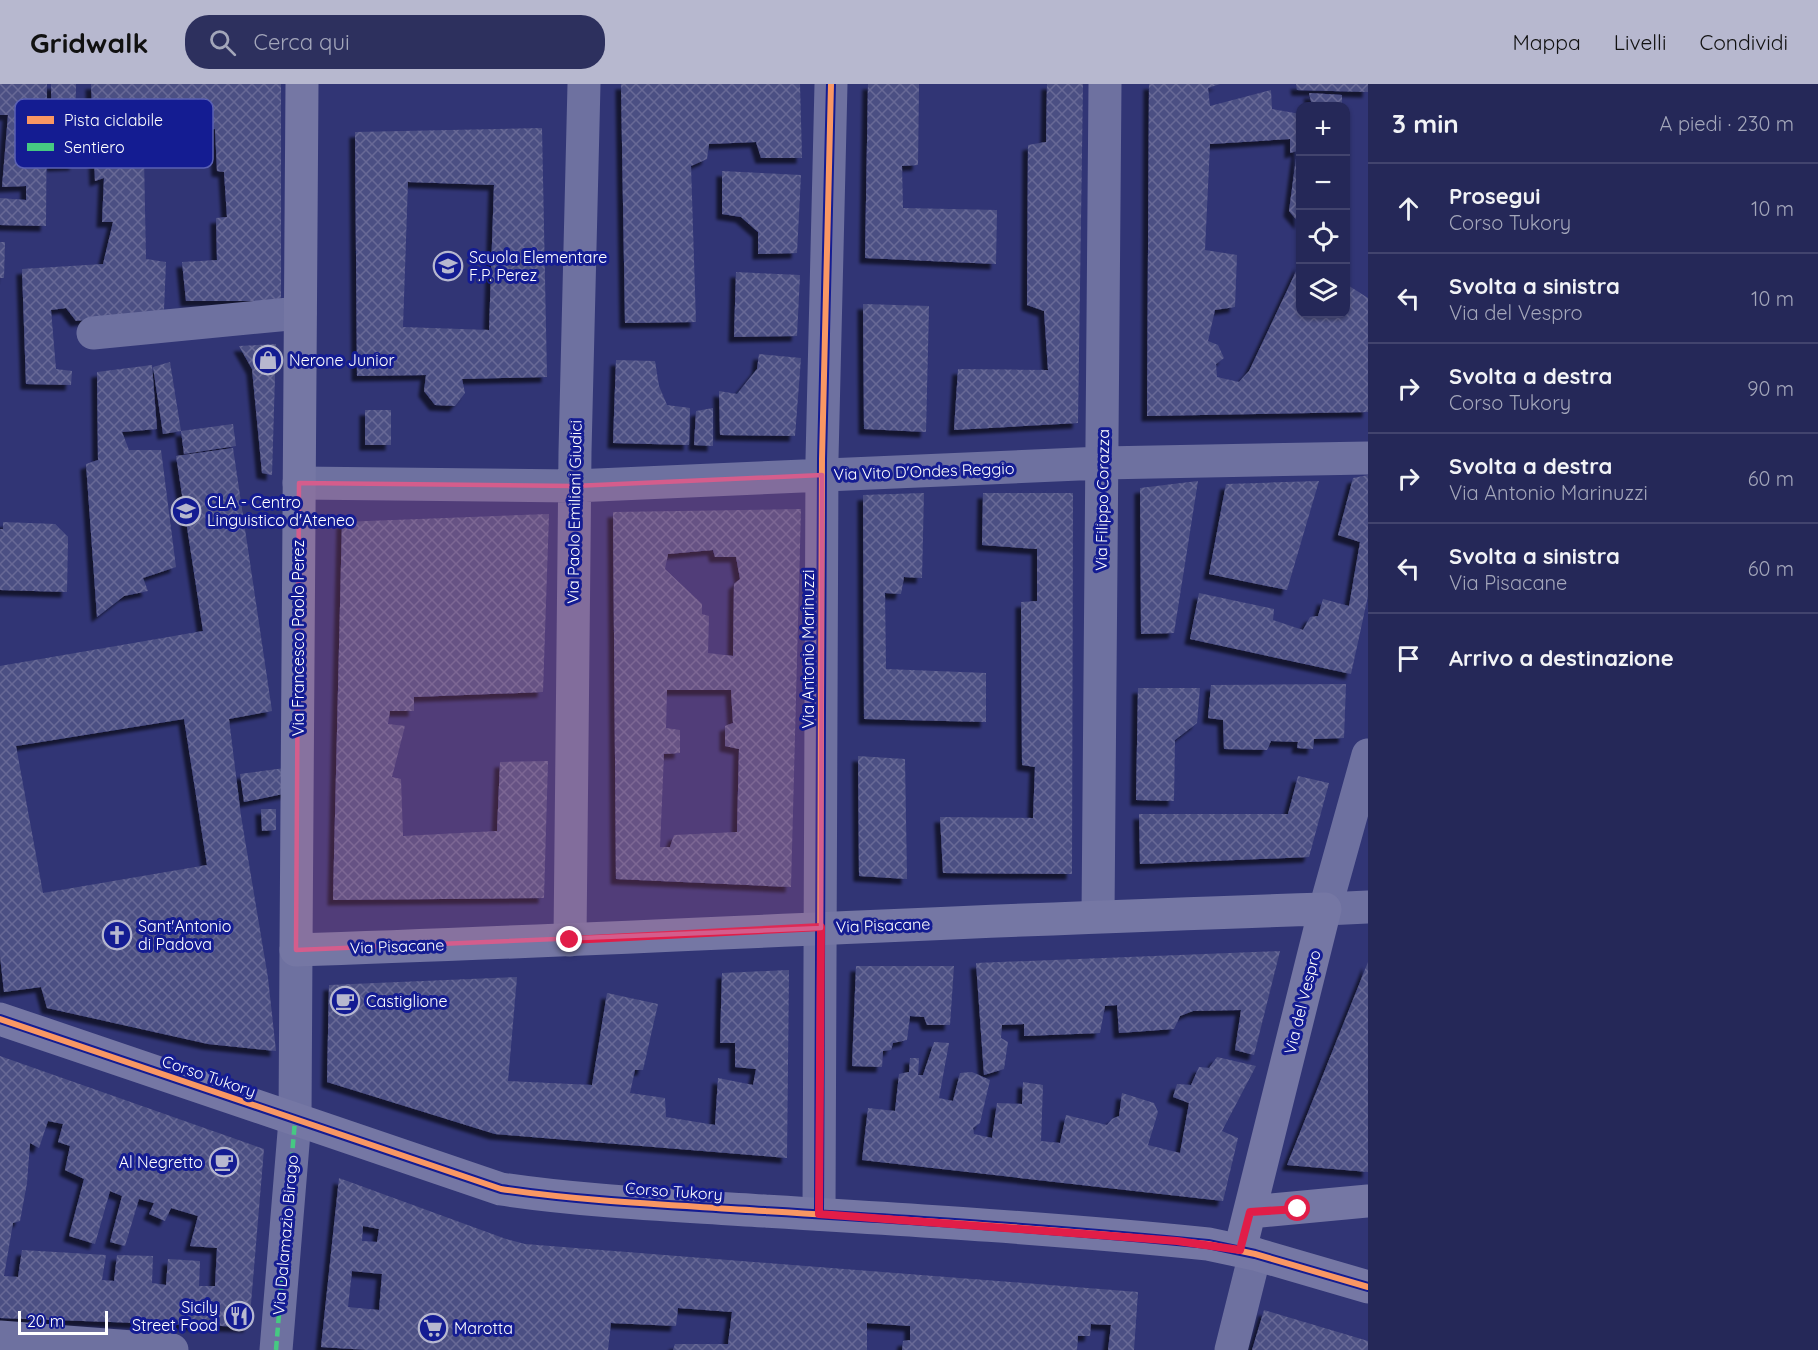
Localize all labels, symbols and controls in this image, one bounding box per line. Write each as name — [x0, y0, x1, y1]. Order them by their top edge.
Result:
search box — [185, 15, 605, 69]
text: Gridwalk — [30, 25, 149, 60]
icon: search — [206, 26, 239, 59]
text: Cerca qui — [254, 28, 350, 56]
text: Mappa — [1512, 29, 1581, 55]
text: Livelli — [1614, 29, 1666, 55]
text: Condividi — [1699, 29, 1788, 55]
legend — [15, 99, 213, 168]
map controls — [1296, 102, 1350, 318]
button: + — [1296, 102, 1350, 156]
text: 3 min — [1392, 107, 1459, 140]
text: Pista ciclabile — [64, 110, 163, 130]
text: A piedi · 230 m — [1660, 111, 1794, 136]
text: Sentiero — [64, 137, 125, 157]
button: − — [1296, 156, 1350, 210]
text: Prosegui — [1449, 182, 1541, 210]
icon: ahead — [1392, 192, 1425, 225]
text: 10 m — [1751, 196, 1794, 221]
button: locate — [1296, 210, 1350, 264]
text: Corso Tukory — [1449, 210, 1571, 235]
place label: Scuola Elementare F.P. Perez — [469, 247, 607, 285]
school or university icon: Scuola Elementare F.P. Perez — [432, 250, 464, 282]
button: layers — [1296, 264, 1350, 318]
text: Svolta a sinistra — [1449, 272, 1620, 300]
icon: left — [1392, 282, 1425, 315]
text: 10 m — [1751, 286, 1794, 311]
text: Via del Vespro — [1449, 300, 1583, 325]
shop icon: Nerone Junior — [252, 344, 284, 376]
place label: Nerone Junior — [289, 350, 395, 370]
text: Svolta a destra — [1449, 362, 1612, 390]
icon: right — [1392, 372, 1425, 405]
text: 90 m — [1747, 376, 1794, 401]
text: Corso Tukory — [1449, 390, 1571, 415]
street label: Via Paolo Emiliani Giudici — [562, 420, 586, 604]
street label: Via Filippo Corazza — [1091, 429, 1113, 571]
text: Svolta a destra — [1449, 452, 1612, 480]
street label: Via Vito D'Ondes Reggio — [833, 458, 1015, 484]
icon: right — [1392, 462, 1425, 495]
text: 60 m — [1748, 466, 1794, 491]
text: Via Antonio Marinuzzi — [1449, 480, 1648, 505]
place label: CLA - Centro Linguistico d'Ateneo — [207, 492, 355, 530]
school or university icon: CLA - Centro Linguistico d'Ateneo — [170, 495, 202, 527]
street label: Via Francesco Paolo Perez — [288, 540, 308, 736]
text: Svolta a sinistra — [1449, 542, 1620, 570]
icon: left — [1392, 552, 1425, 585]
text: 60 m — [1748, 556, 1794, 581]
street label: Via Antonio Marinuzzi — [798, 569, 818, 729]
text: Via Pisacane — [1449, 570, 1567, 595]
icon: arrive — [1392, 642, 1425, 675]
text: Arrivo a destinazione — [1449, 644, 1674, 672]
street label: Via Pisacane — [835, 913, 931, 937]
place label: Sant'Antonio di Padova — [138, 916, 231, 954]
church icon: Sant'Antonio di Padova — [101, 919, 133, 951]
route end — [556, 926, 582, 952]
street label: Via Pisacane — [349, 934, 445, 958]
street label: Via del Vespro — [1279, 948, 1325, 1056]
cafe icon: Castiglione — [329, 985, 361, 1017]
place label: Castiglione — [366, 991, 448, 1011]
street label: Corso Tukory — [160, 1051, 258, 1101]
cafe icon: Al Negretto — [208, 1146, 240, 1178]
place label: Al Negretto — [119, 1152, 203, 1172]
street label: Via Dalamazio Birago — [268, 1154, 302, 1316]
street label: Corso Tukory — [625, 1178, 723, 1204]
route start — [1284, 1195, 1310, 1221]
place label: Sicily Street Food — [132, 1297, 218, 1335]
restaurant icon: Sicily Street Food — [223, 1300, 255, 1332]
scale bar — [18, 1308, 108, 1336]
text: 20 m — [27, 1311, 64, 1331]
supermarket icon: Marotta — [417, 1312, 449, 1344]
place label: Marotta — [454, 1318, 513, 1338]

